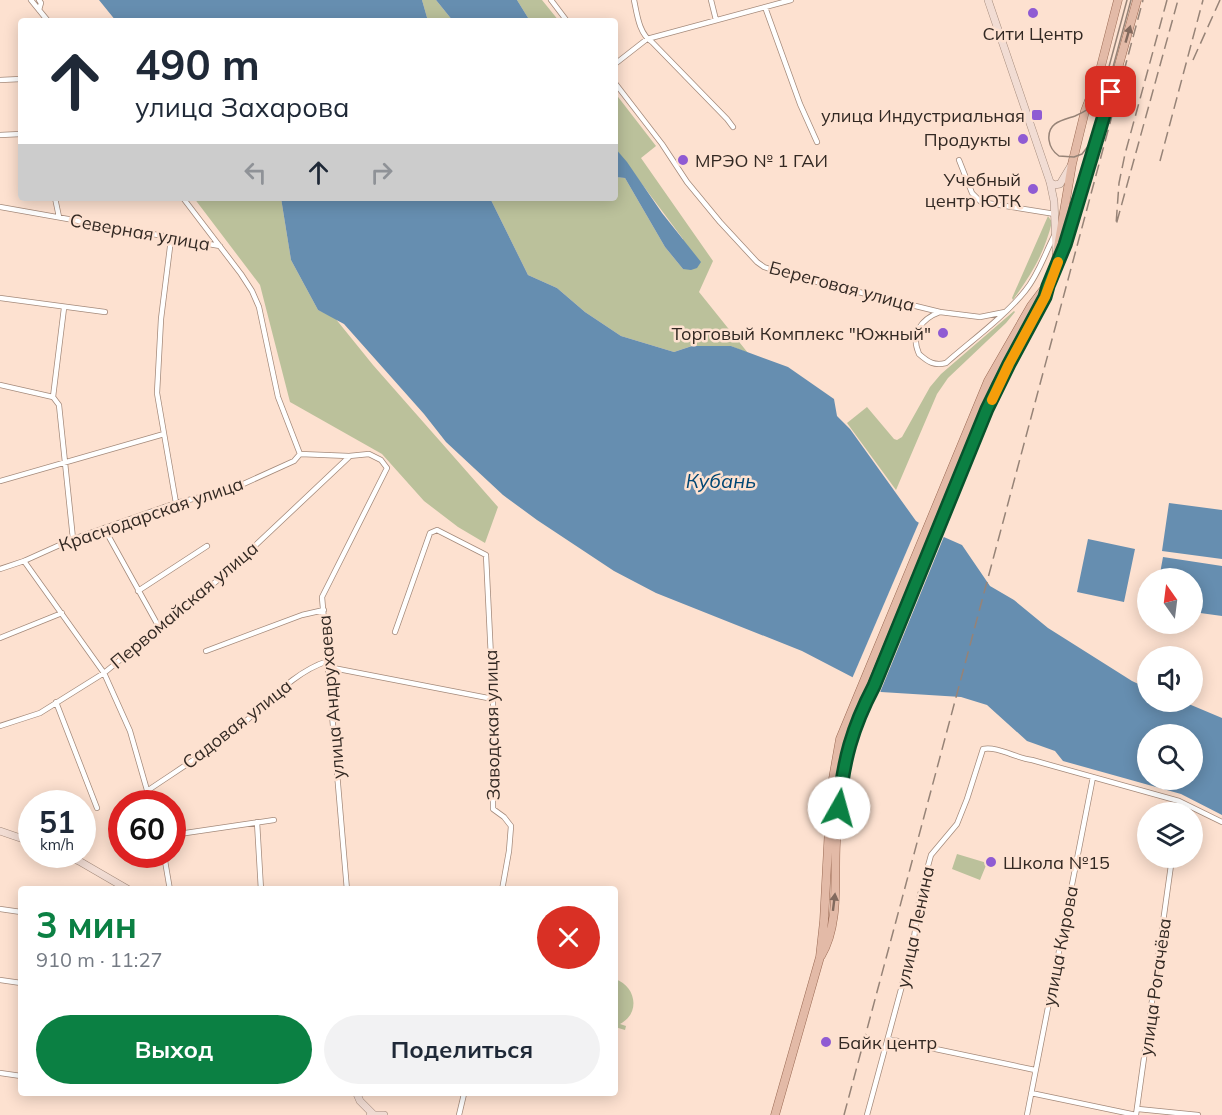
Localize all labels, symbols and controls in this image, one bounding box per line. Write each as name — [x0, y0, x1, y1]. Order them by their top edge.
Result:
marker: Сити Центр — [1026, 6, 1040, 20]
place label: Сити Центр — [983, 22, 1084, 45]
one-way arrow — [1124, 24, 1133, 42]
text: 490 m — [135, 38, 260, 91]
icon: ahead — [36, 42, 114, 120]
pin — [1085, 66, 1136, 117]
icon: arrive — [1094, 75, 1127, 108]
text: улица Захарова — [135, 90, 350, 124]
place label: улица Индустриальная — [821, 104, 1025, 127]
marker: улица Индустриальная — [1030, 108, 1044, 122]
place label: Продукты — [924, 128, 1011, 151]
marker: Продукты — [1016, 132, 1030, 146]
place label: МРЭО № 1 ГАИ — [695, 149, 828, 172]
marker: МРЭО № 1 ГАИ — [676, 153, 690, 167]
icon: left — [239, 156, 272, 189]
icon: ahead — [302, 156, 335, 189]
icon: right — [365, 156, 398, 189]
place label: Учебный центр ЮТК — [925, 168, 1021, 212]
marker: Учебный центр ЮТК — [1026, 182, 1040, 196]
street label: Северная улица — [68, 208, 212, 256]
street label: Береговая улица — [767, 256, 917, 316]
place label: Торговый Комплекс "Южный" — [671, 322, 931, 345]
marker: Торговый Комплекс "Южный" — [936, 326, 950, 340]
water label: Кубань — [686, 468, 756, 493]
street label: Краснодарская улица — [56, 472, 246, 556]
street label: Первомайская улица — [105, 536, 263, 674]
north arrow — [1137, 568, 1203, 634]
map controls — [1137, 568, 1203, 868]
street label: улица Андрухаева — [312, 614, 350, 780]
button: sound — [1137, 646, 1203, 712]
street label: Заводская улица — [479, 649, 505, 801]
street label: Садовая улица — [178, 674, 296, 774]
button: search — [1137, 724, 1203, 790]
position arrow — [807, 776, 871, 840]
speed limit sign: 60 — [108, 790, 186, 868]
button: layers — [1137, 802, 1203, 868]
text: 51 — [39, 803, 75, 841]
text: km/h — [40, 835, 74, 854]
place label: Школа №15 — [1003, 851, 1110, 874]
marker: Школа №15 — [984, 855, 998, 869]
street label: улица Ленина — [891, 864, 939, 990]
street label: улица Кирова — [1037, 884, 1083, 1008]
one-way arrow — [829, 892, 839, 911]
text: 3 мин — [36, 902, 137, 947]
button: close — [537, 906, 600, 969]
street label: улица Рогачёва — [1134, 916, 1176, 1058]
text: 910 m · 11:27 — [36, 947, 162, 972]
button: Выход — [36, 1015, 312, 1084]
button: Поделиться — [324, 1015, 600, 1084]
place label: Байк центр — [838, 1031, 937, 1054]
marker: Байк центр — [819, 1035, 833, 1049]

